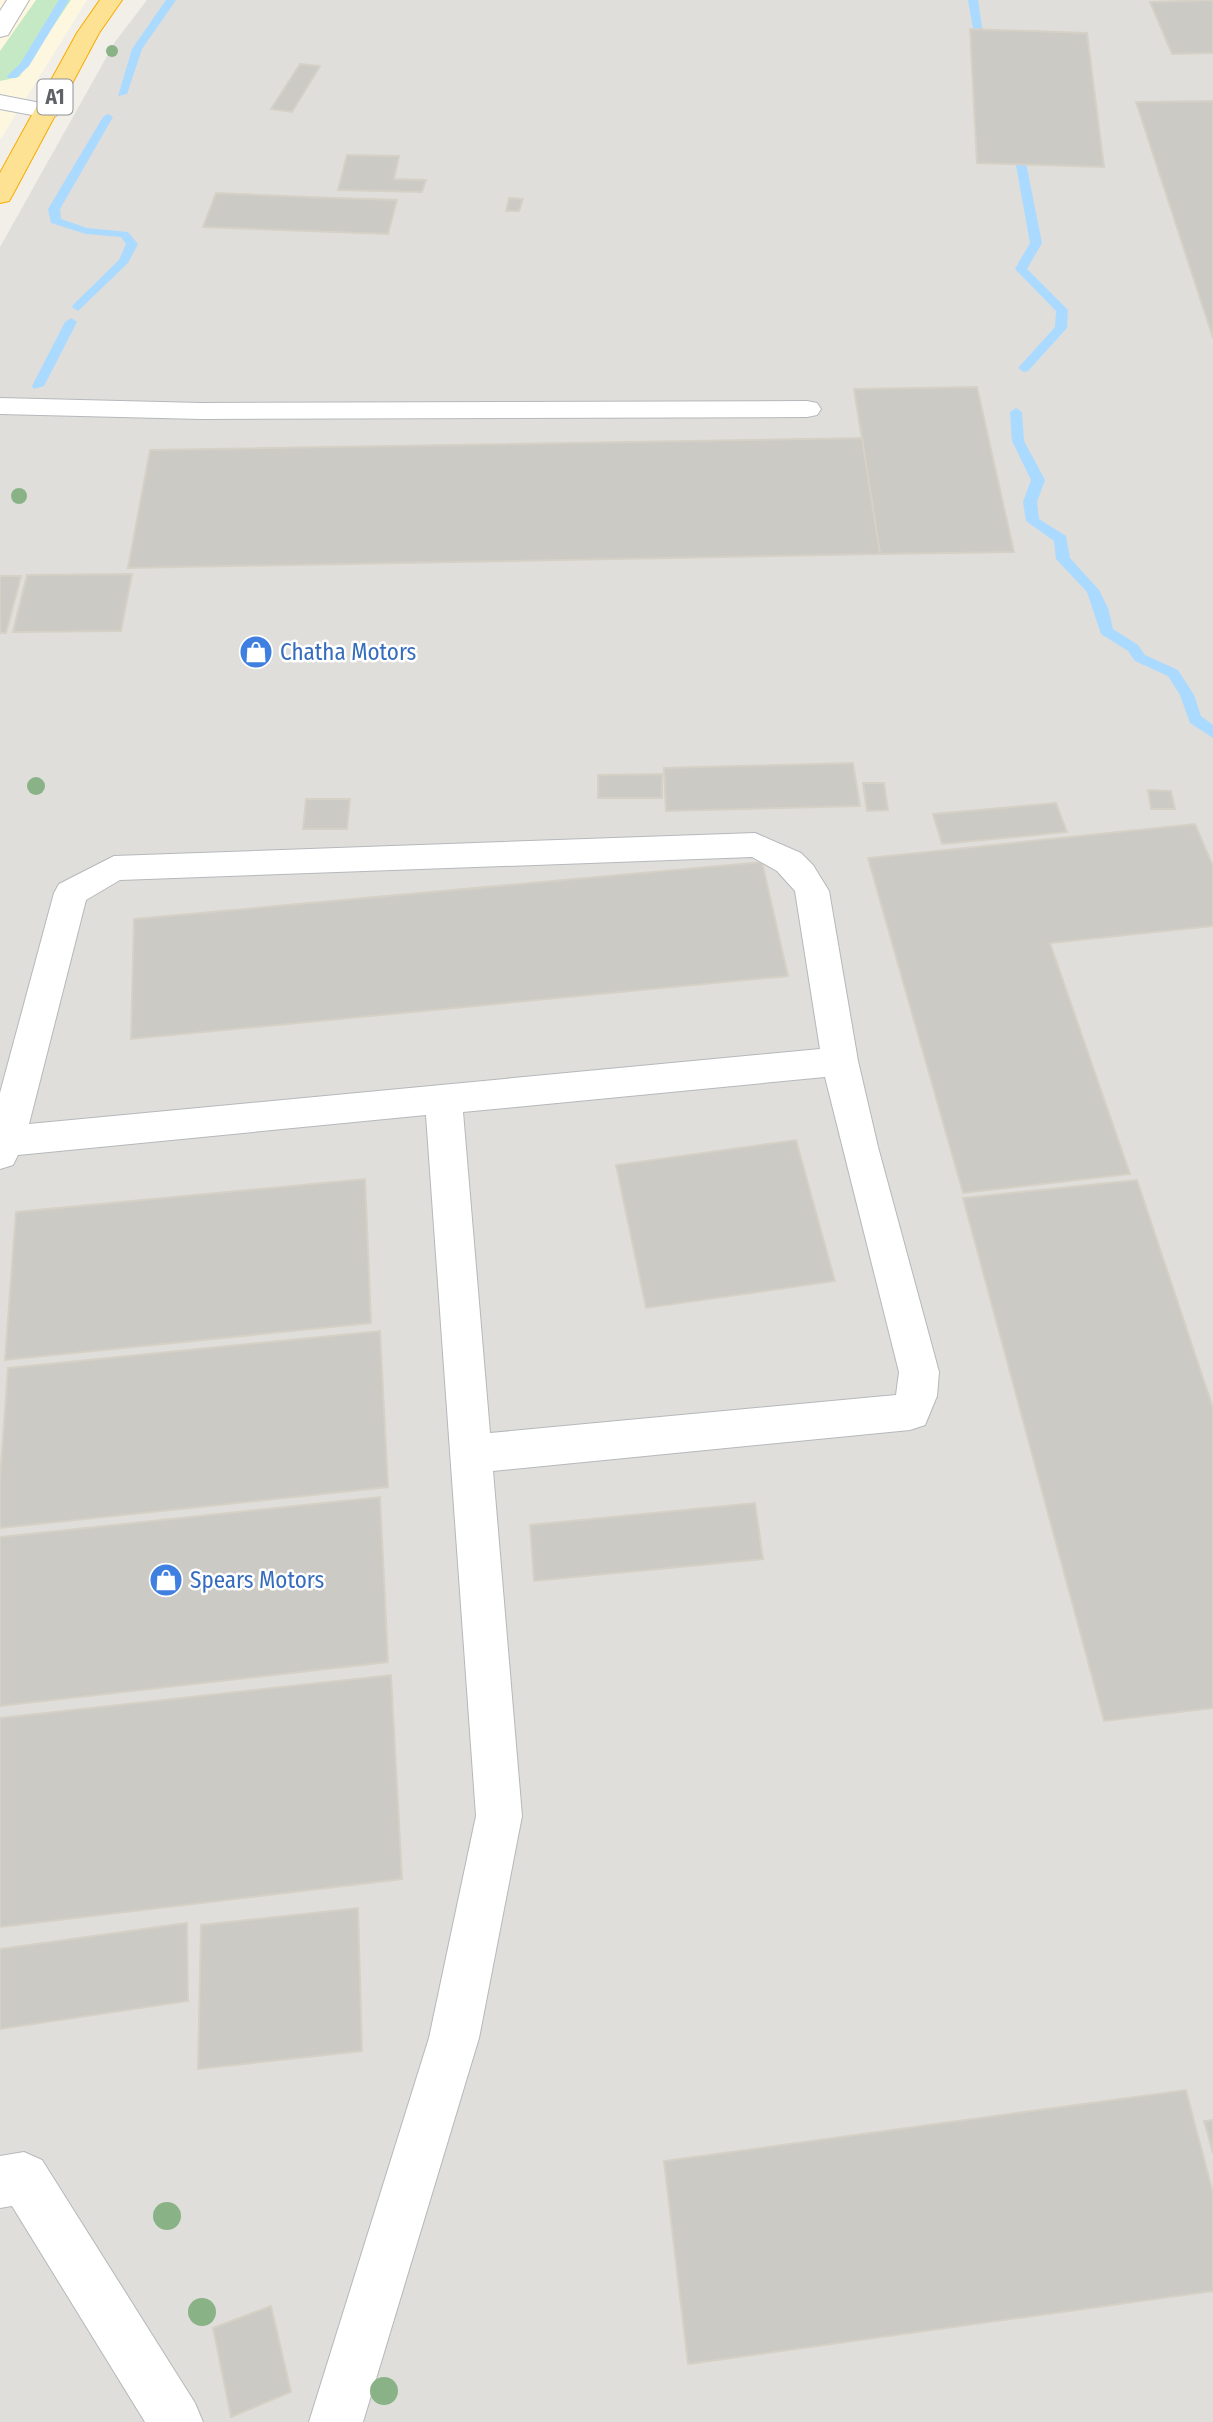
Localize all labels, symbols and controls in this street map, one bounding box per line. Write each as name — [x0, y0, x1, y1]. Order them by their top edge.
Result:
road number: A1 — [38, 80, 72, 114]
shop icon: Chatha Motors — [237, 633, 275, 671]
place label: Chatha Motors — [280, 638, 417, 666]
shop icon: Spears Motors — [147, 1561, 185, 1599]
place label: Spears Motors — [190, 1566, 324, 1594]

